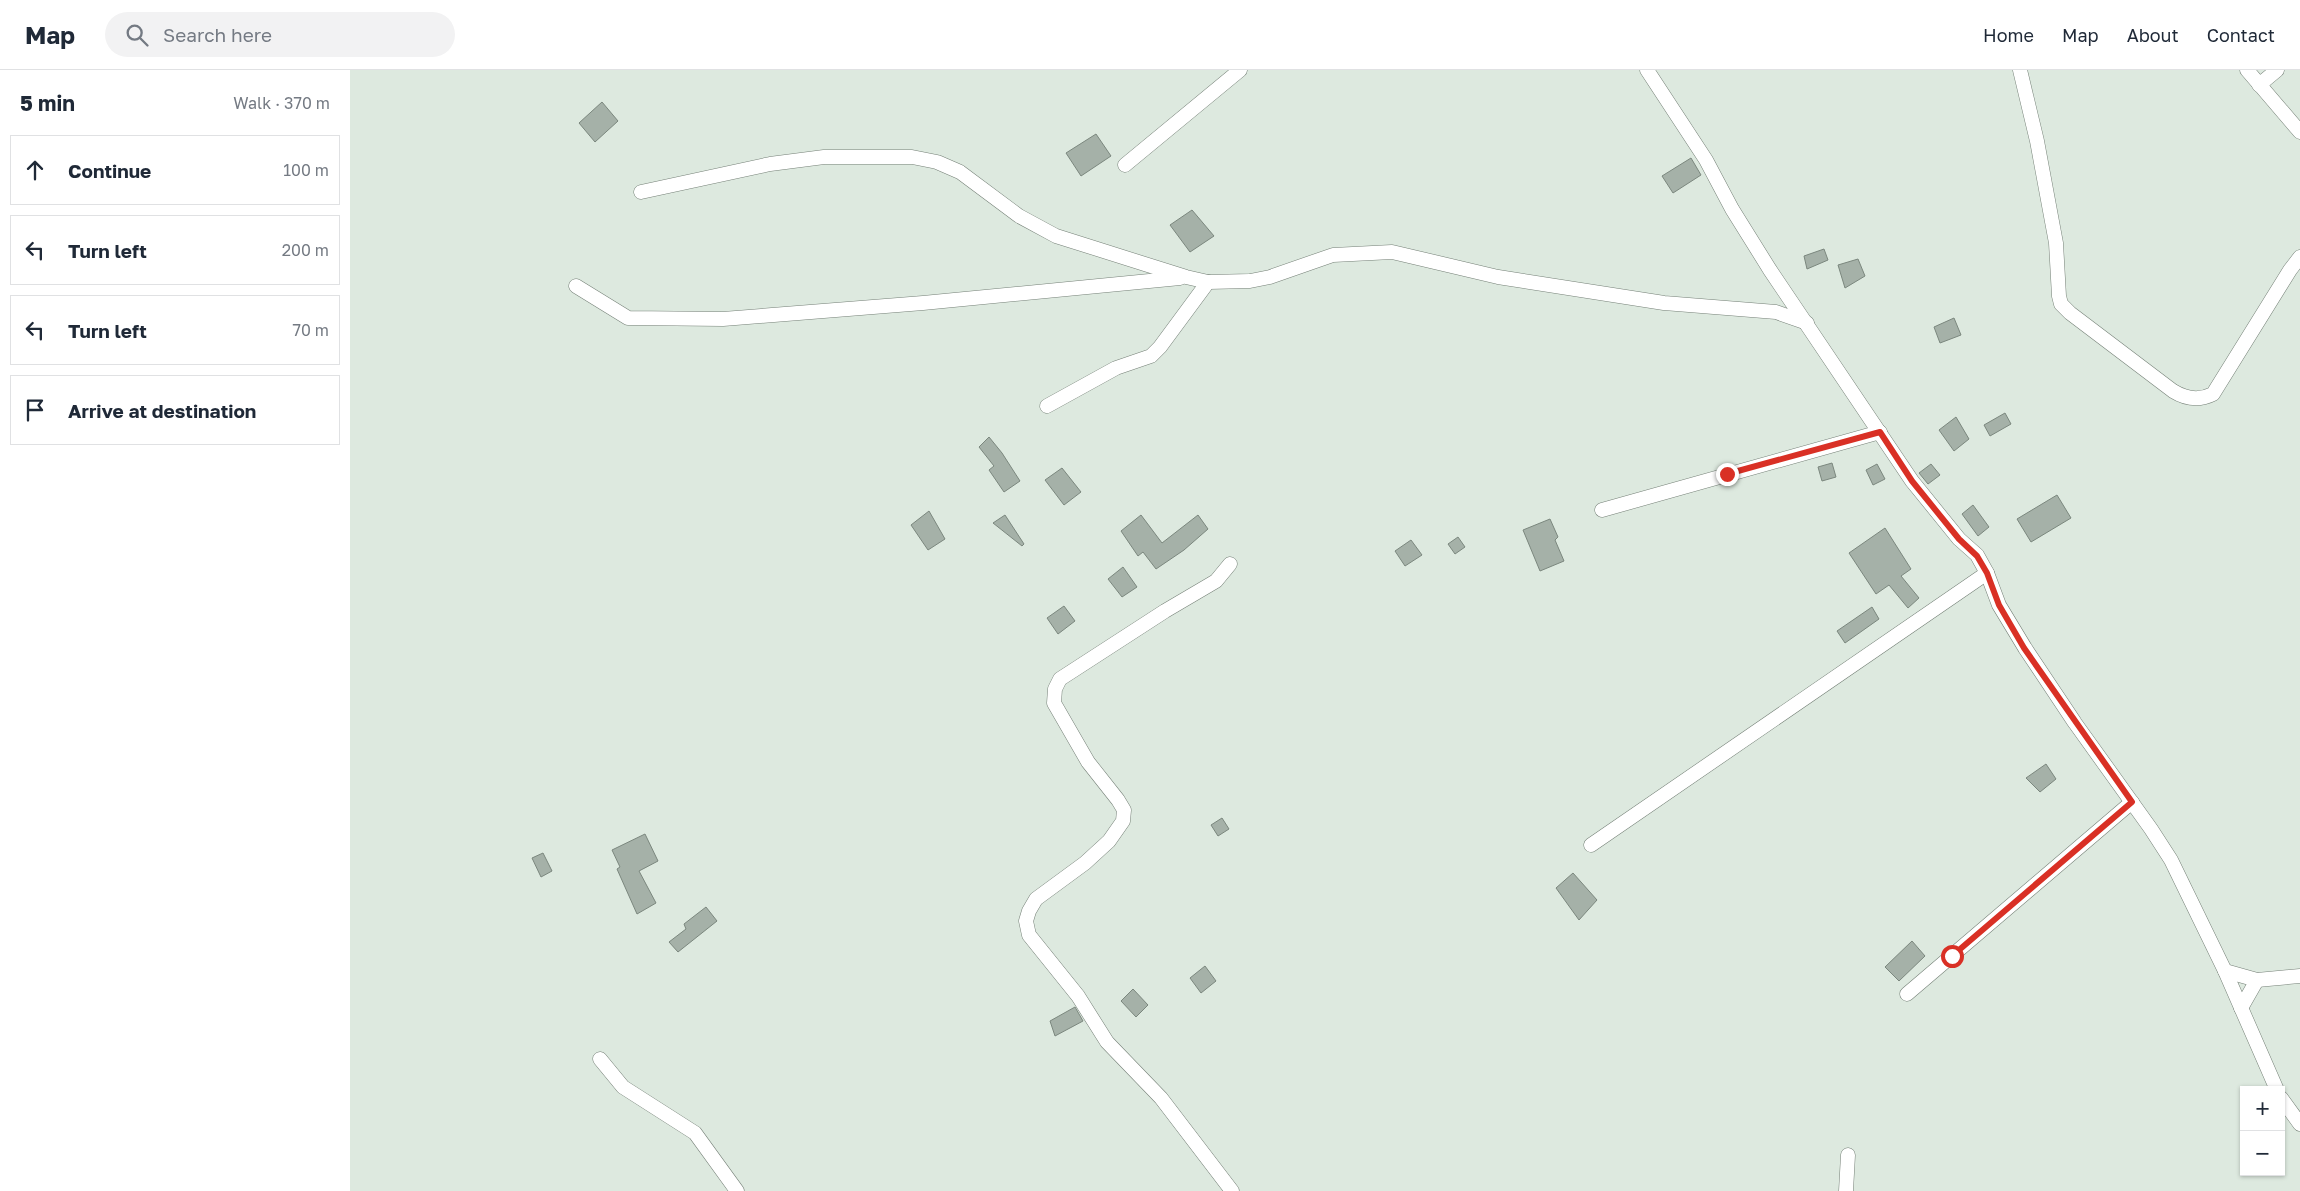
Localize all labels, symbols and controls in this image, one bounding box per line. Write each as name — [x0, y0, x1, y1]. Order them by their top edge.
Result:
search box — [105, 12, 455, 57]
text: Map — [25, 20, 75, 49]
icon: search — [123, 21, 151, 49]
text: Search here — [163, 23, 272, 46]
text: Home — [1983, 24, 2034, 46]
text: Map — [2062, 24, 2099, 46]
text: About — [2127, 24, 2179, 46]
text: Contact — [2207, 24, 2275, 46]
text: 5 min — [20, 90, 75, 116]
text: Walk · 370 m — [233, 93, 330, 113]
icon: ahead — [21, 156, 49, 184]
text: Continue — [68, 159, 151, 182]
text: 100 m — [283, 160, 329, 180]
icon: left — [21, 236, 49, 264]
text: Turn left — [68, 239, 147, 262]
text: 200 m — [282, 240, 329, 260]
icon: left — [21, 316, 49, 344]
text: Turn left — [68, 319, 147, 342]
text: 70 m — [292, 320, 329, 340]
icon: arrive — [21, 396, 49, 424]
text: Arrive at destination — [68, 399, 256, 422]
route end — [1716, 463, 1739, 486]
route start — [1941, 945, 1964, 968]
map controls — [2240, 1086, 2285, 1176]
button: + — [2240, 1086, 2285, 1131]
button: − — [2240, 1131, 2285, 1176]

